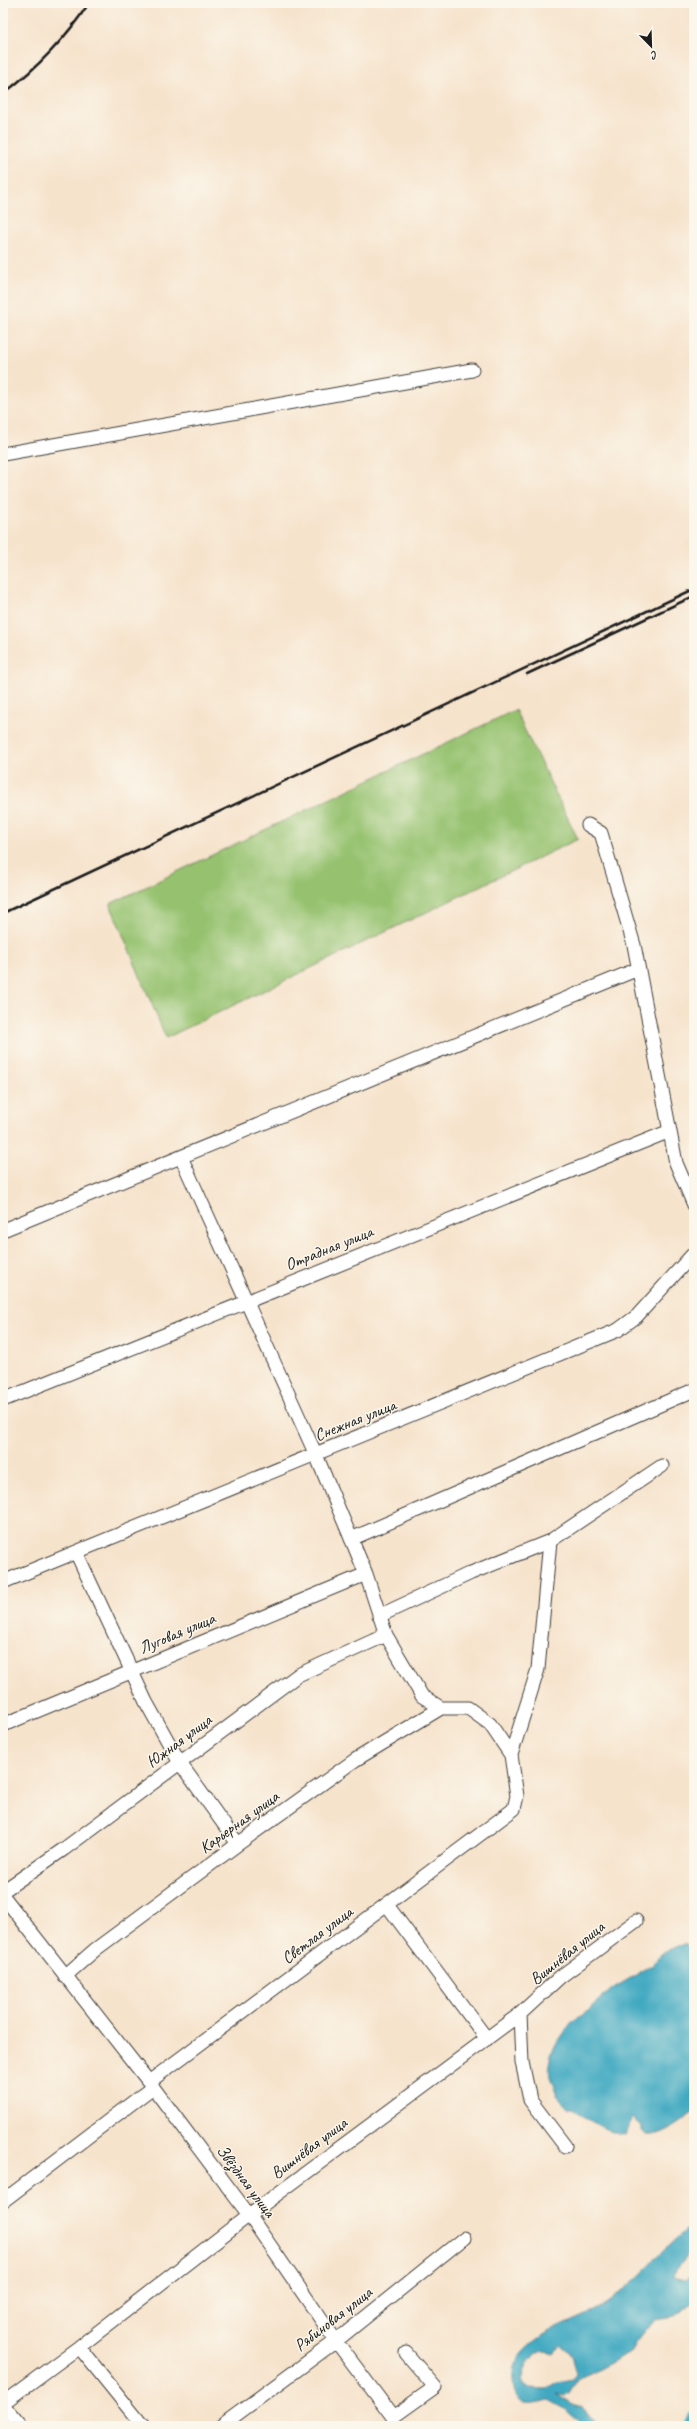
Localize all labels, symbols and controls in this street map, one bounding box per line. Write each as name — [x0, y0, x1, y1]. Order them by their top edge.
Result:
north arrow — [631, 26, 671, 66]
text: С — [648, 48, 660, 63]
street label: Отрадная улица — [282, 1220, 378, 1275]
street label: Снежная улица — [311, 1393, 401, 1446]
street label: Луговая улица — [136, 1607, 220, 1658]
street label: Южная улица — [142, 1709, 217, 1772]
street label: Карьерная улица — [195, 1785, 284, 1858]
street label: Светлая улица — [277, 1900, 358, 1969]
street label: Вишнёвая улица — [525, 1916, 610, 1990]
street label: Вишнёвая улица — [267, 2112, 352, 2183]
street label: Звёздная улица — [211, 2141, 281, 2223]
street label: Рябиновая улица — [290, 2281, 377, 2356]

